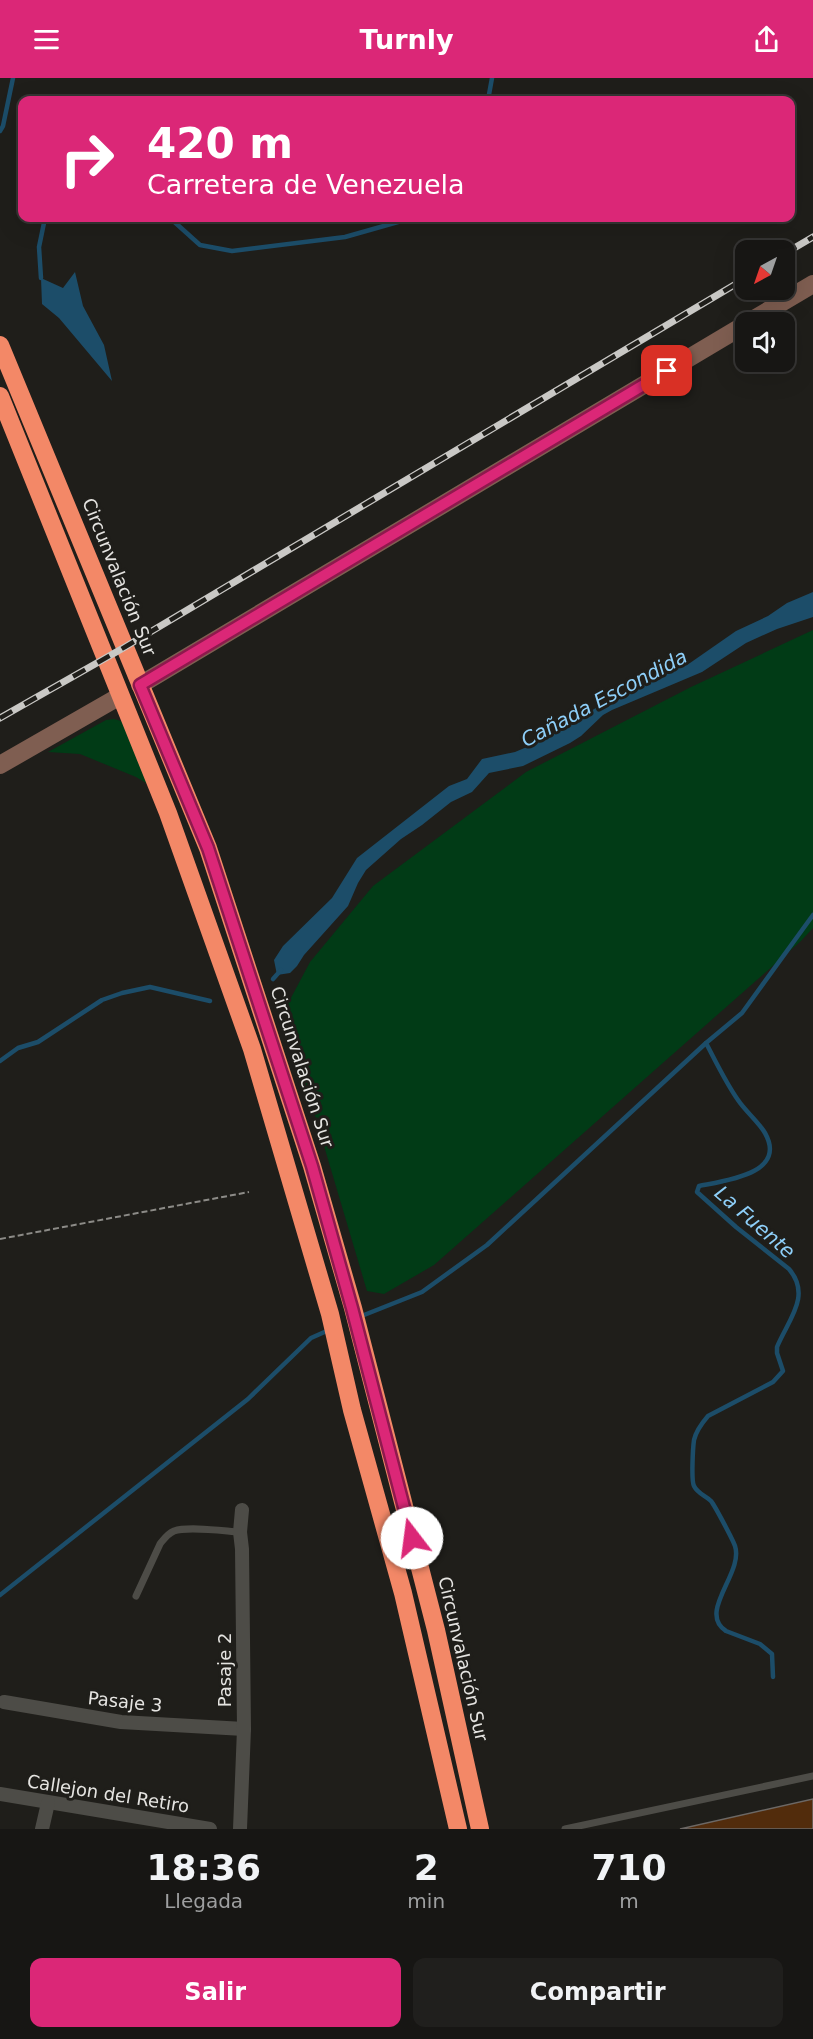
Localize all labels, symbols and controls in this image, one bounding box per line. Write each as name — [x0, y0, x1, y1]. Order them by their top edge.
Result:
icon: menu — [30, 23, 63, 56]
icon: share — [750, 23, 783, 56]
text: Turnly — [359, 24, 454, 55]
text: 420 m — [147, 119, 293, 168]
icon: right — [48, 120, 126, 198]
text: Carretera de Venezuela — [147, 169, 465, 200]
north arrow — [735, 240, 795, 300]
map controls — [735, 240, 795, 372]
button: sound — [735, 312, 795, 372]
pin — [641, 345, 692, 396]
icon: arrive — [650, 354, 683, 387]
street label: Circunvalación Sur — [78, 495, 161, 659]
water label: Cañada Escondida — [517, 644, 691, 752]
street label: Circunvalación Sur — [266, 984, 339, 1151]
water label: La Fuente — [710, 1181, 800, 1263]
position arrow — [380, 1506, 444, 1570]
street label: Circunvalación Sur — [434, 1575, 493, 1744]
street label: Pasaje 2 — [214, 1633, 235, 1707]
street label: Pasaje 3 — [87, 1687, 163, 1716]
street label: Callejon del Retiro — [25, 1770, 191, 1817]
text: 18:36 — [146, 1847, 261, 1888]
text: 2 — [414, 1847, 439, 1888]
text: 710 — [591, 1847, 667, 1888]
text: Llegada — [164, 1889, 243, 1913]
text: min — [407, 1889, 445, 1913]
text: m — [619, 1889, 639, 1913]
button: Salir — [30, 1958, 401, 2027]
button: Compartir — [413, 1958, 783, 2027]

